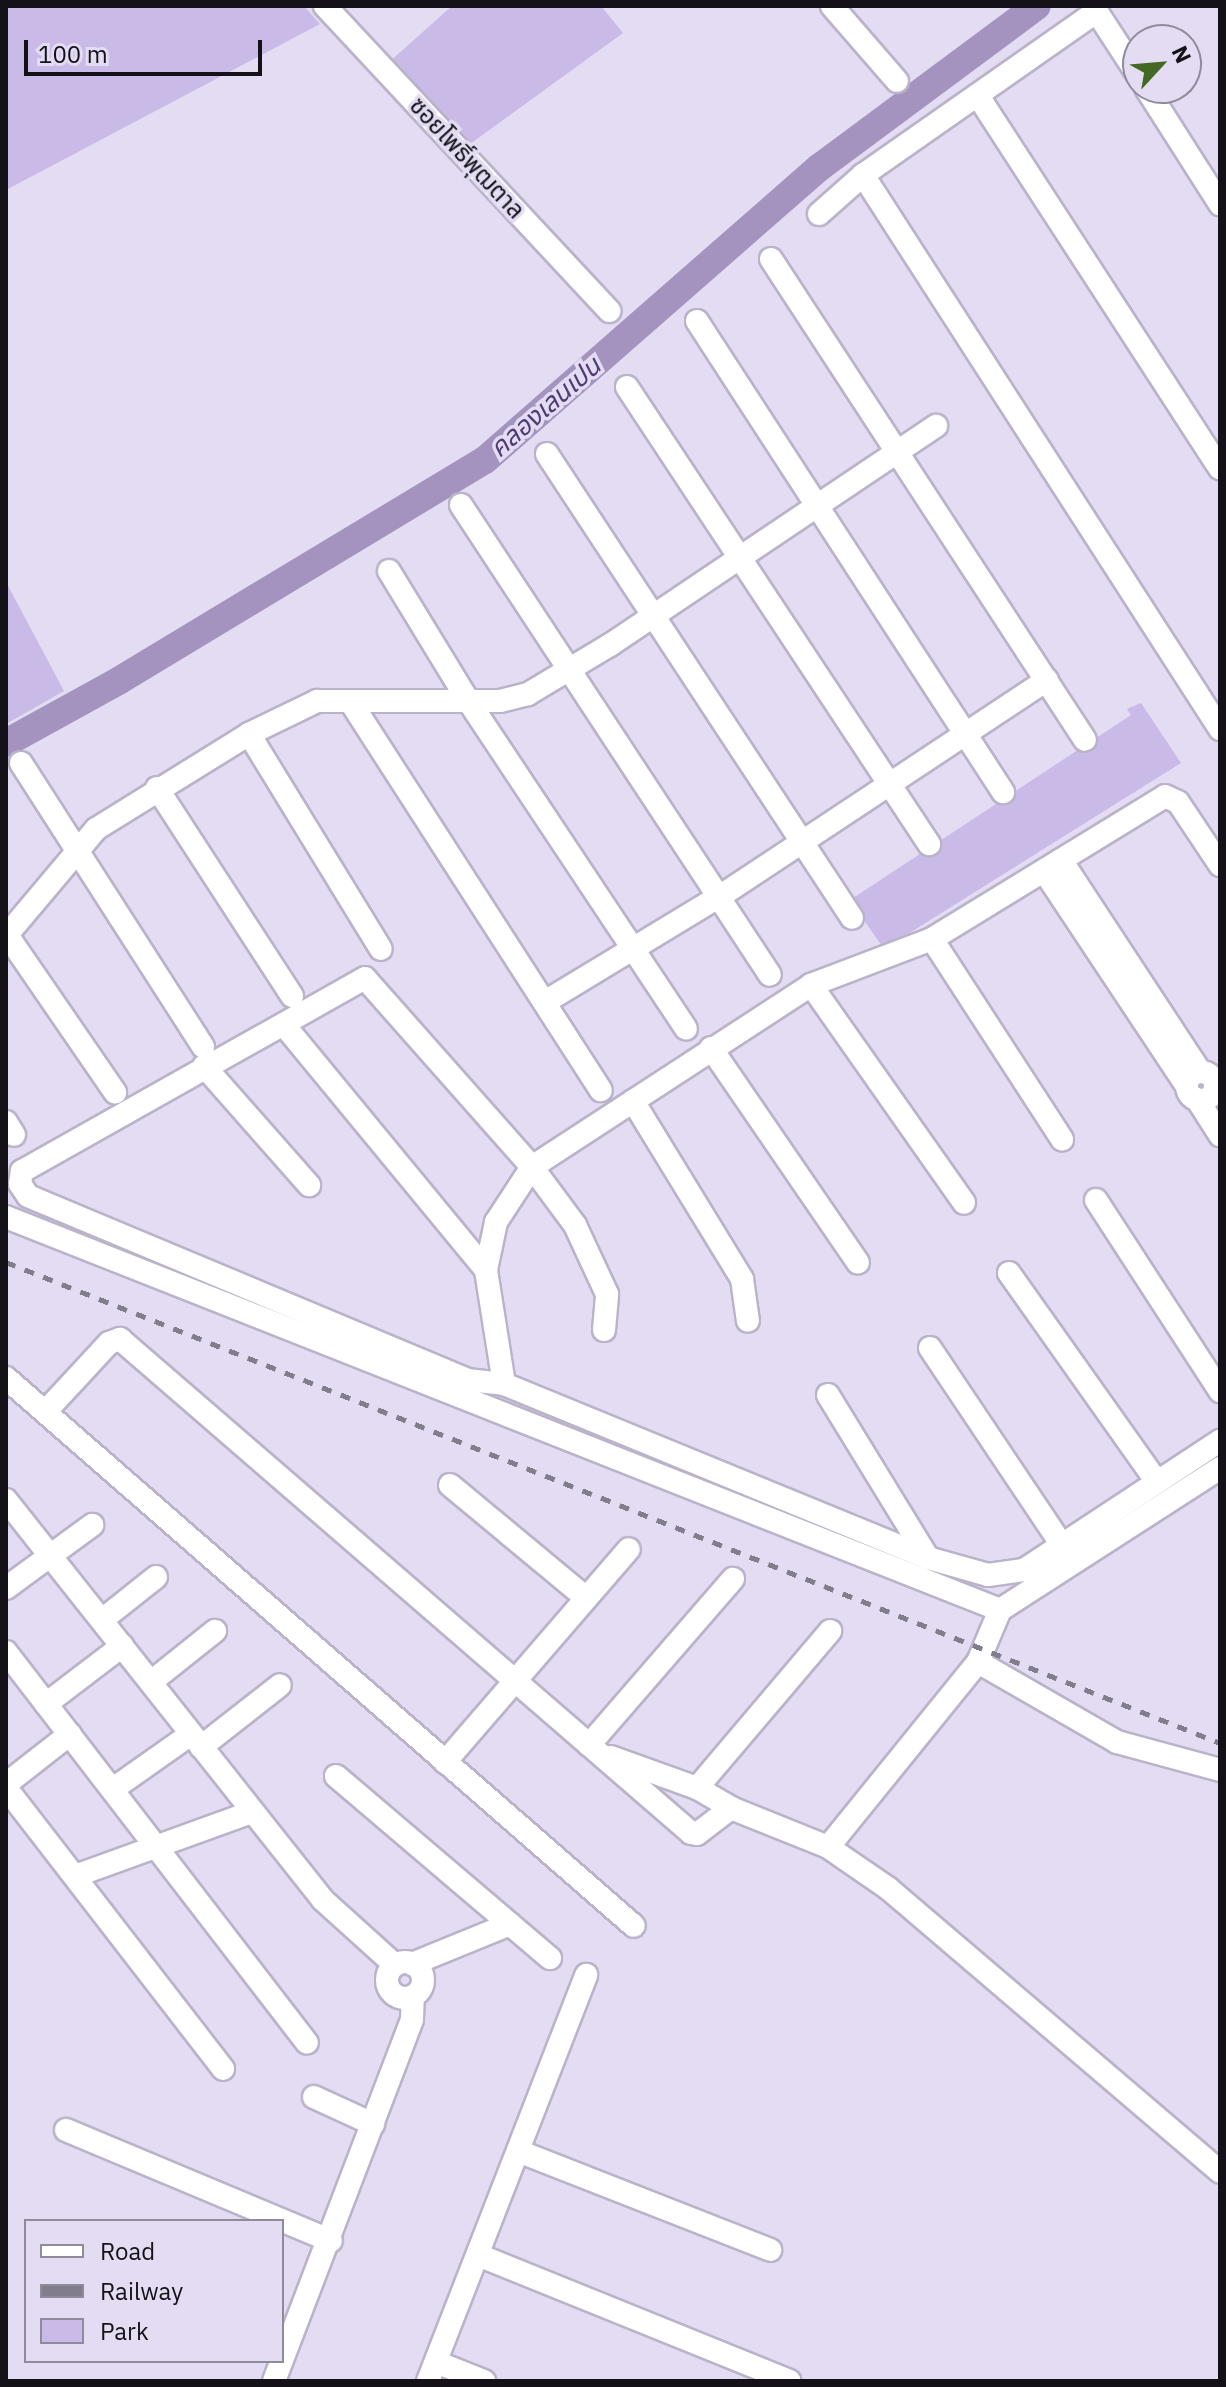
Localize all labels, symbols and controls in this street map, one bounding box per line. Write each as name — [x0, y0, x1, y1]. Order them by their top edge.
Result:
scale bar — [28, 24, 266, 74]
north arrow — [1122, 24, 1202, 104]
text: 100 m — [38, 38, 108, 70]
text: N — [1166, 41, 1199, 68]
street label: ซอยโพธิ์พุฒตาล — [404, 91, 530, 225]
water label: คลองเลนเปน — [483, 350, 607, 464]
legend — [24, 2219, 284, 2363]
text: Road — [100, 2235, 155, 2267]
text: Railway — [100, 2275, 183, 2307]
text: Park — [100, 2315, 149, 2347]

